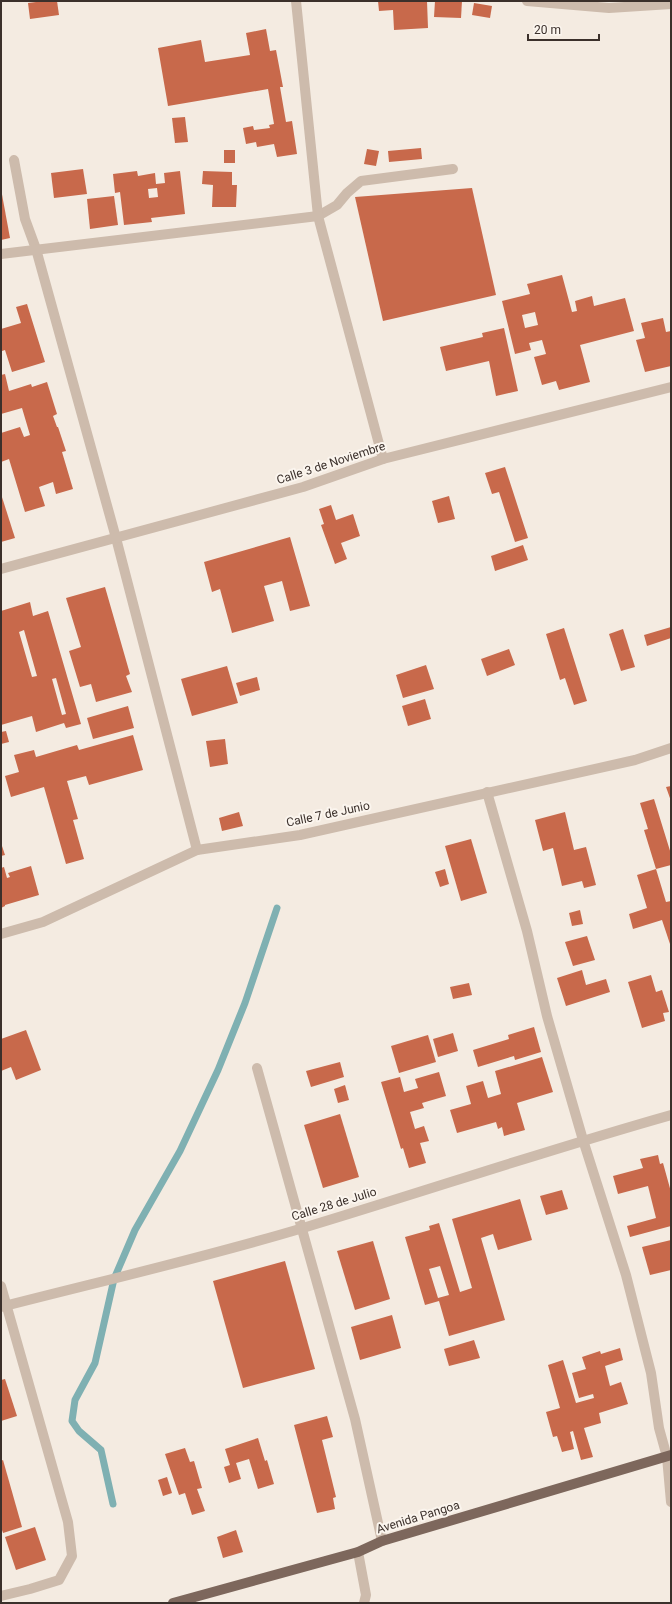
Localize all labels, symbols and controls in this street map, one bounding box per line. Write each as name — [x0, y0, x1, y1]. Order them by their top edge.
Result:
scale bar — [528, 16, 599, 42]
text: 20 m — [534, 23, 561, 37]
street label: Calle 3 de Noviembre — [275, 439, 387, 487]
street label: Calle 7 de Junio — [285, 798, 371, 830]
street label: Calle 28 de Julio — [290, 1184, 378, 1224]
street label: Avenida Pangoa — [375, 1498, 461, 1536]

